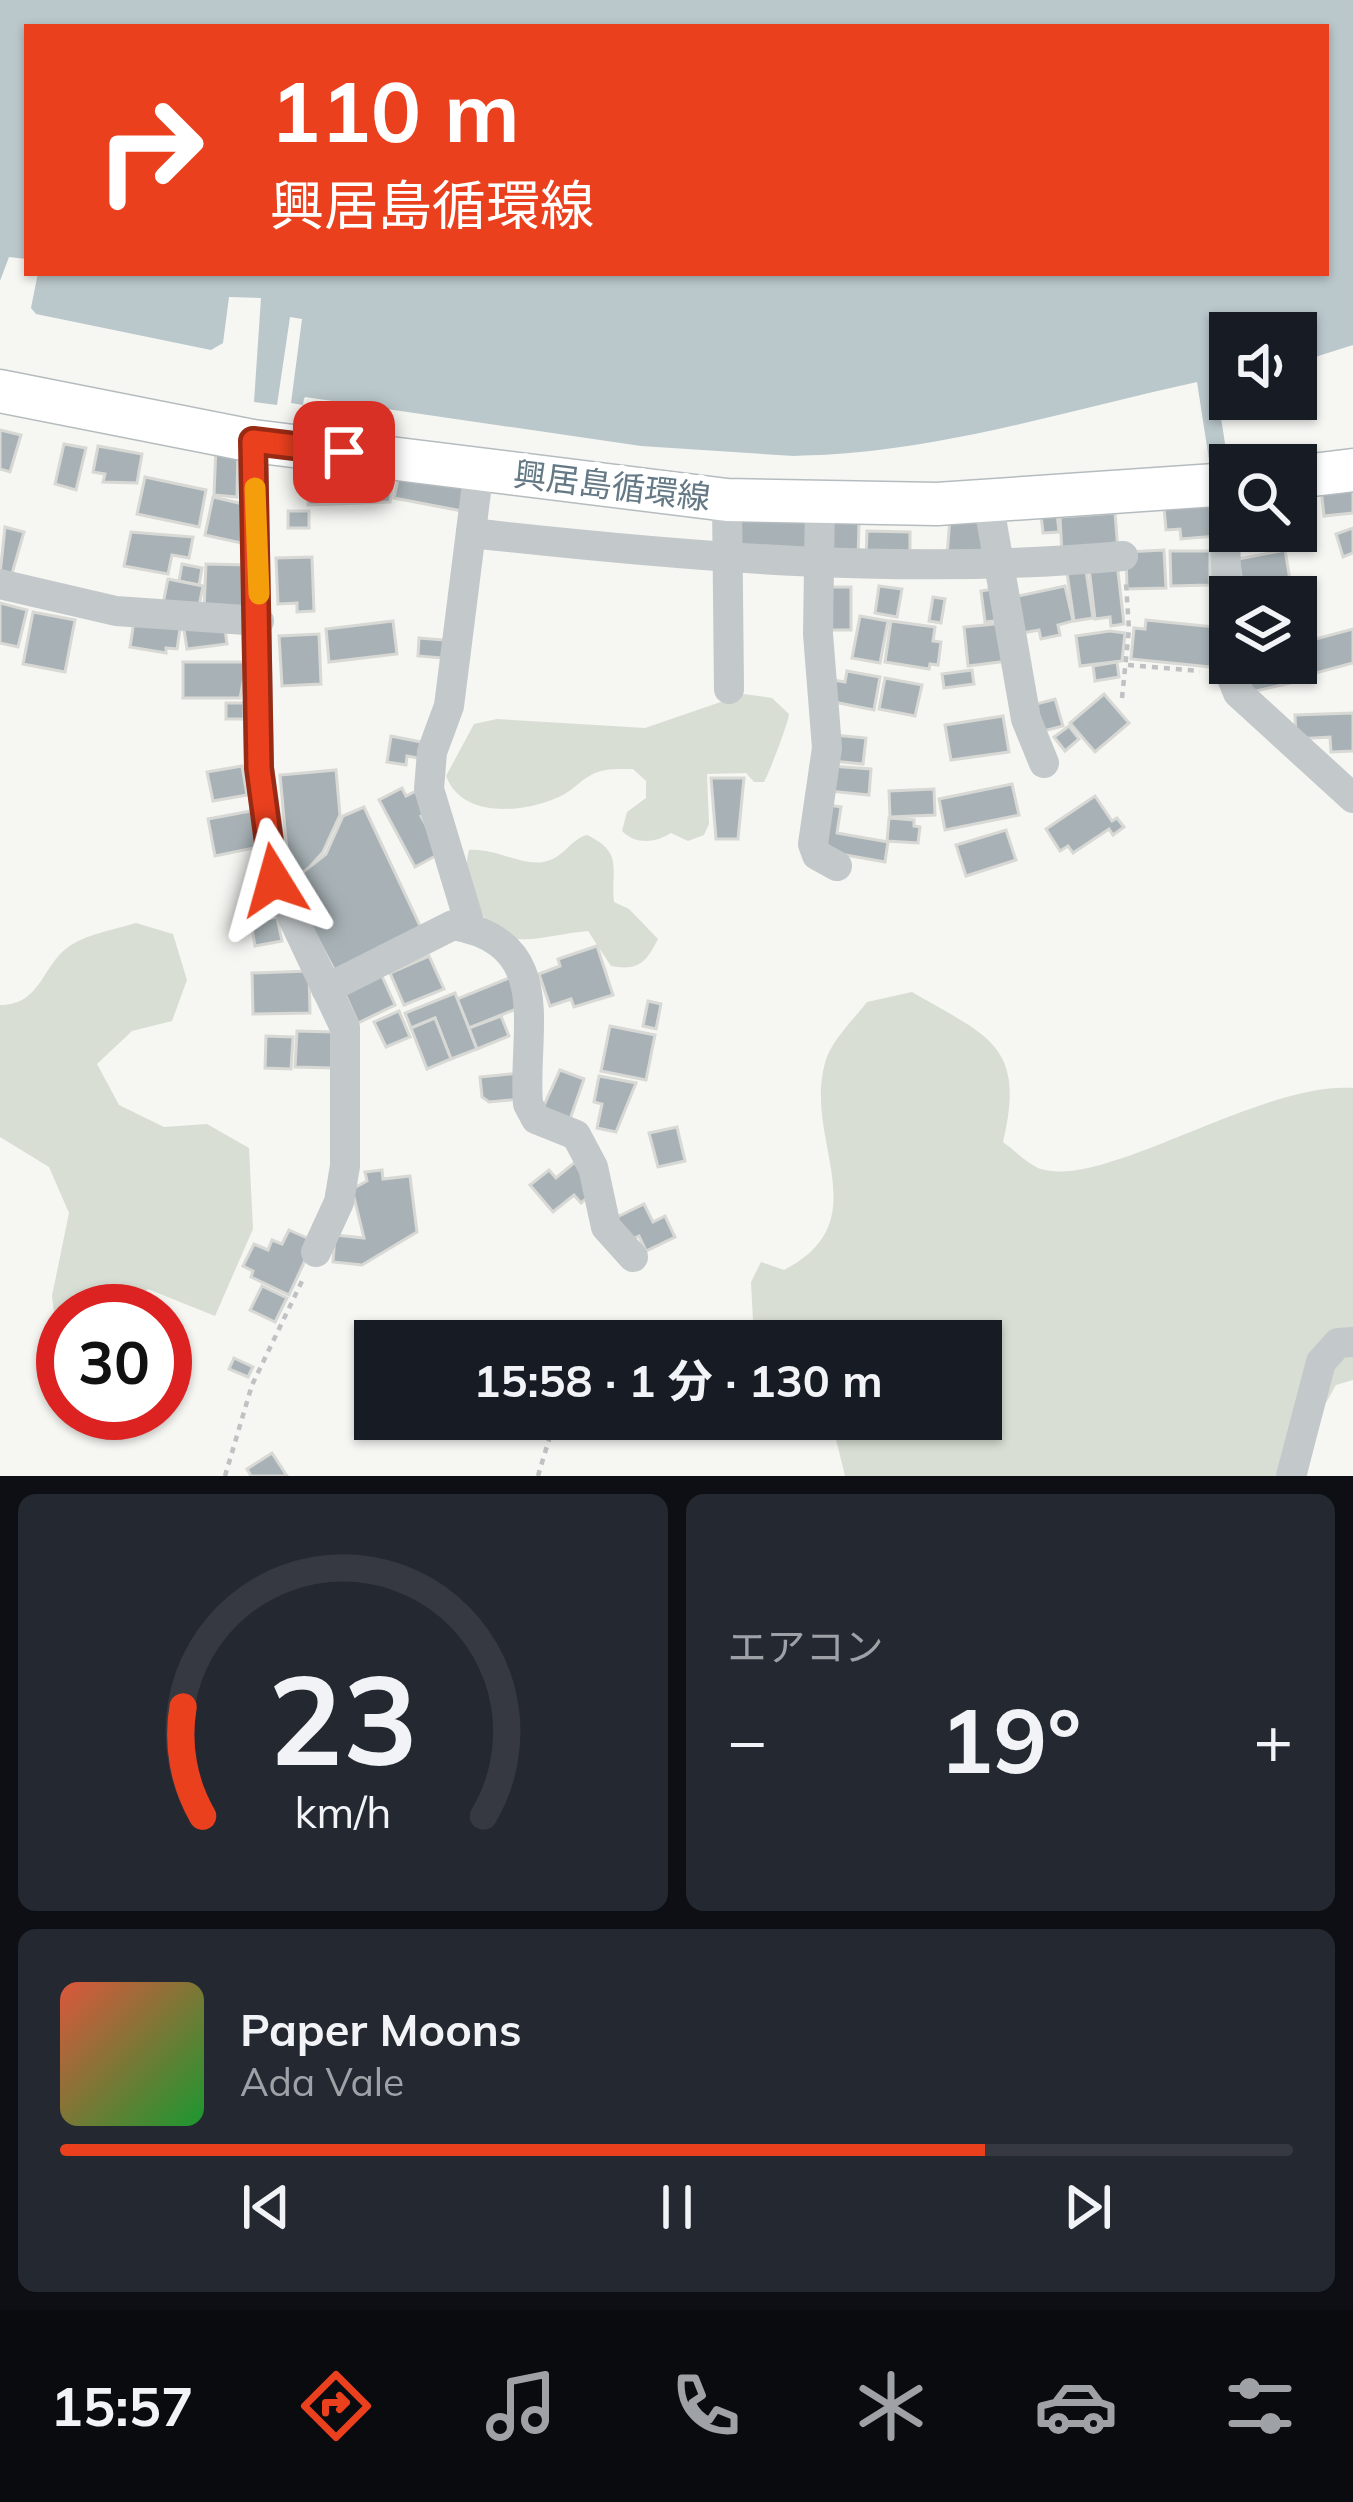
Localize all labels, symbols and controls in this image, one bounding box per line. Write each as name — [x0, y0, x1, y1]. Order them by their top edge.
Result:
text: 110 m — [270, 58, 520, 163]
icon: right — [72, 72, 228, 228]
text: 興居島循環線 — [270, 171, 594, 239]
map controls — [1209, 312, 1317, 684]
button: sound — [1209, 312, 1317, 420]
pin — [293, 401, 395, 503]
icon: arrive — [311, 419, 377, 485]
button: search — [1209, 444, 1317, 552]
street label: 興居島循環線 — [511, 453, 713, 517]
button: layers — [1209, 576, 1317, 684]
position arrow — [211, 817, 337, 943]
speed limit sign: 30 — [36, 1284, 192, 1440]
text: 15:58 · 1 分 · 130 m — [473, 1352, 883, 1408]
text: エアコン — [728, 1622, 884, 1671]
text: 23 — [268, 1640, 418, 1796]
text: 19° — [939, 1683, 1081, 1796]
text: − — [728, 1698, 767, 1781]
text: + — [1253, 1698, 1293, 1781]
text: km/h — [294, 1784, 391, 1838]
text: Paper Moons — [240, 2001, 522, 2057]
text: Ada Vale — [240, 2057, 404, 2106]
icon: previous — [233, 2174, 299, 2240]
icon: pause — [644, 2174, 710, 2240]
icon: next — [1055, 2174, 1121, 2240]
icon: directions — [294, 2364, 378, 2448]
icon: music — [479, 2364, 563, 2448]
icon: phone — [664, 2364, 748, 2448]
icon: climate — [849, 2364, 933, 2448]
icon: car — [1034, 2364, 1118, 2448]
icon: filters — [1218, 2364, 1302, 2448]
text: 15:57 — [50, 2372, 193, 2440]

